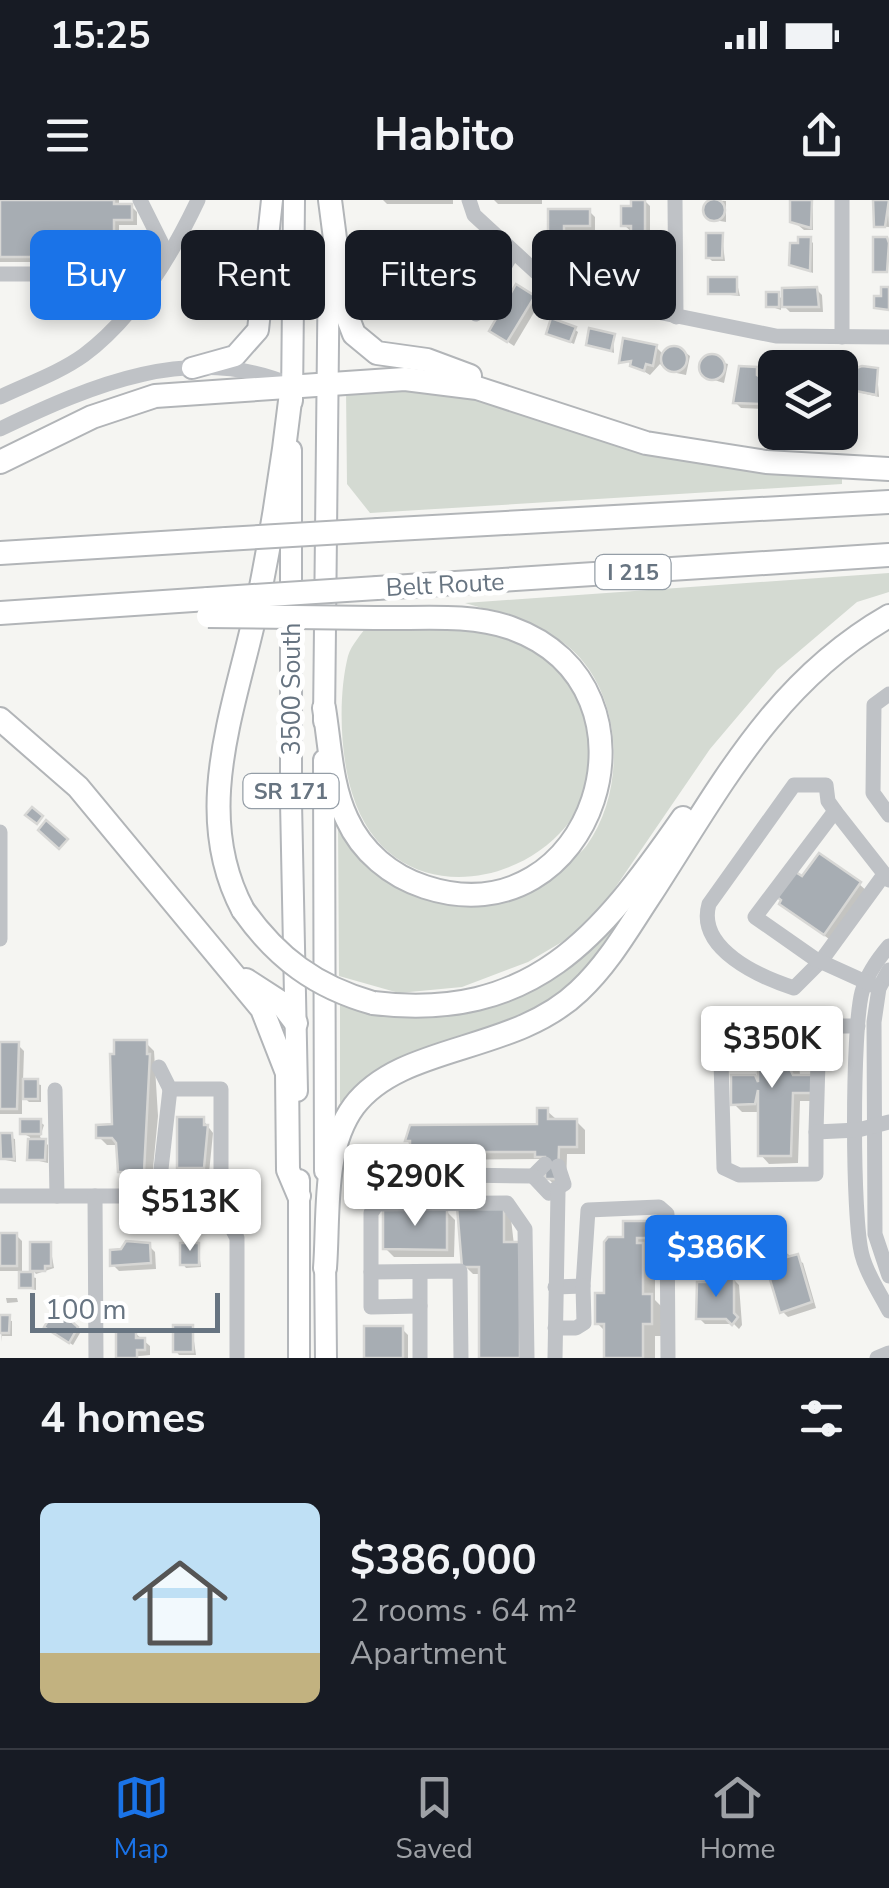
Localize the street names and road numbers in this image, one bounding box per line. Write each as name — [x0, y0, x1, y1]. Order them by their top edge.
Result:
road number: I 215 — [596, 555, 670, 589]
street label: Belt Route — [385, 565, 505, 605]
street label: 3500 South — [275, 623, 309, 755]
road number: SR 171 — [244, 774, 338, 808]

